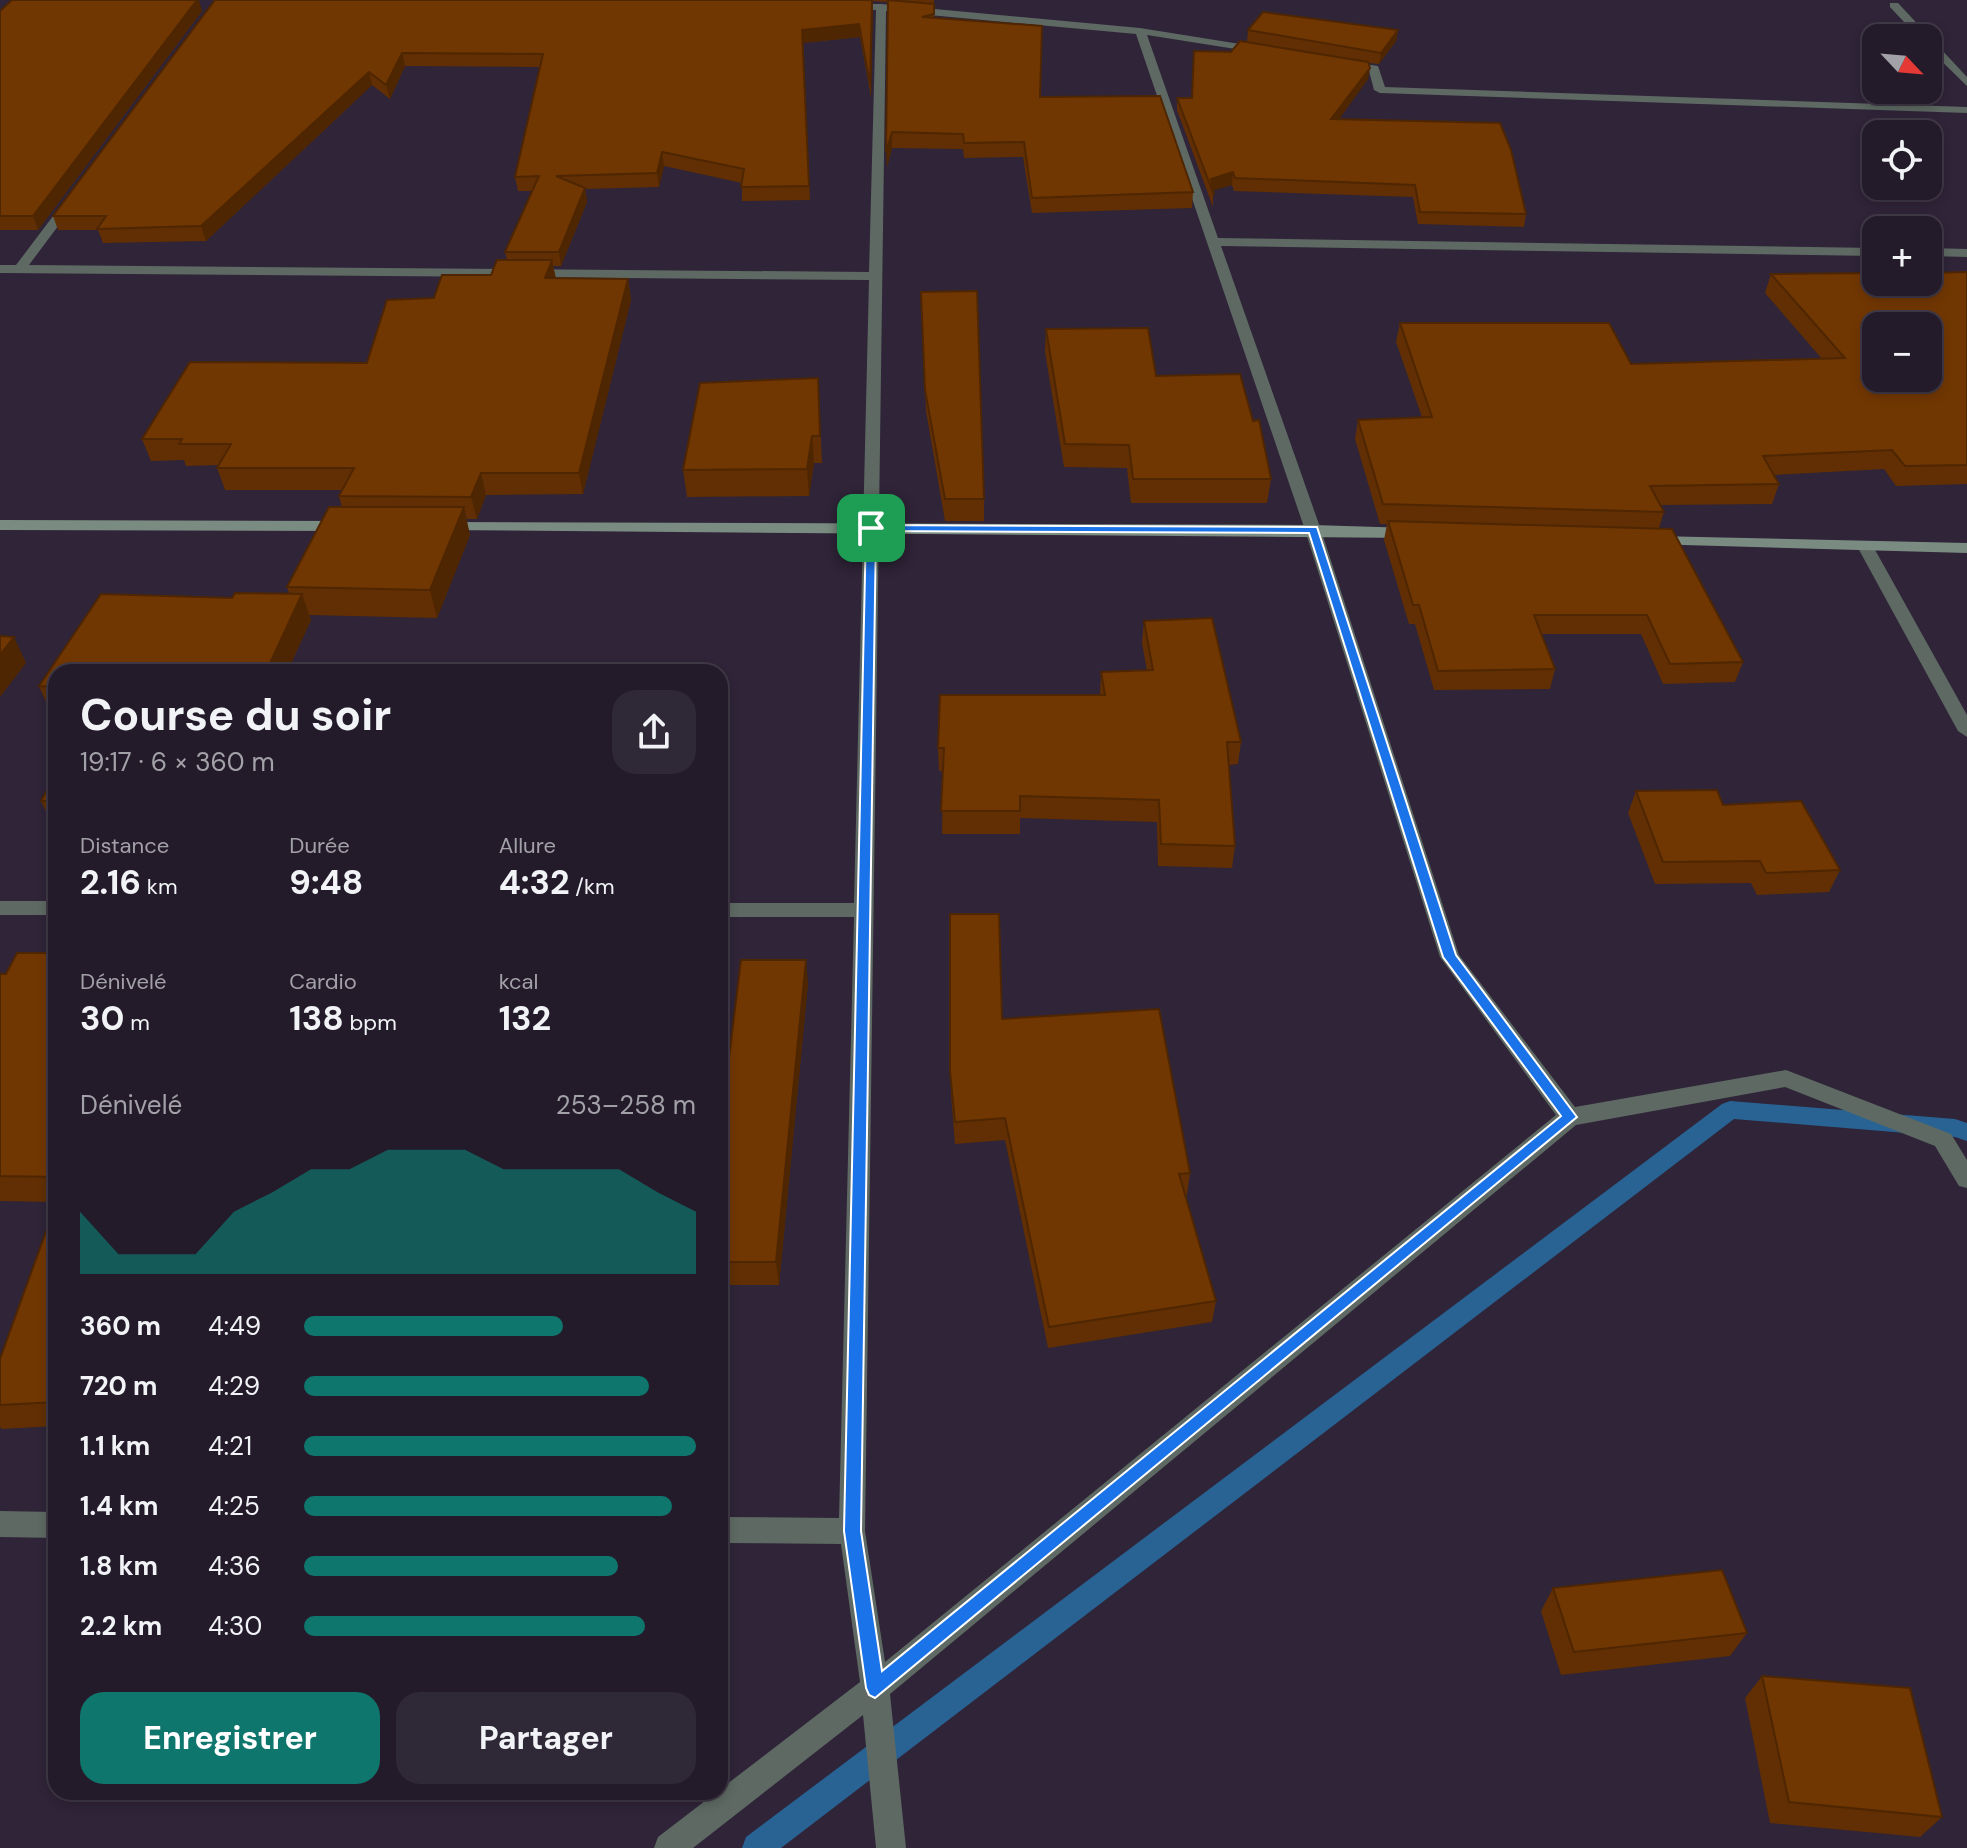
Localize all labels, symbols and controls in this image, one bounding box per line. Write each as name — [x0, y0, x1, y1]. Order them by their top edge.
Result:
north arrow — [1862, 24, 1942, 104]
map controls — [1862, 24, 1942, 392]
button: locate — [1862, 120, 1942, 200]
button: + — [1862, 216, 1942, 296]
button: − — [1862, 312, 1942, 392]
pin — [837, 494, 905, 562]
icon: arrive — [849, 506, 893, 550]
text: Course du soir — [80, 686, 391, 744]
button: share — [612, 690, 696, 774]
text: 19:17 · 6 × 360 m — [80, 745, 275, 779]
text: Distance — [80, 831, 169, 860]
text: Durée — [289, 831, 350, 860]
text: Allure — [499, 831, 556, 860]
text: 2.16 — [80, 860, 141, 905]
text: 9:48 — [289, 860, 363, 905]
text: 4:32 — [499, 860, 570, 905]
text: km — [141, 872, 178, 901]
text: /km — [570, 872, 615, 901]
text: Dénivelé — [80, 967, 166, 996]
text: Cardio — [289, 967, 357, 996]
text: kcal — [499, 967, 538, 996]
text: 30 — [80, 996, 124, 1041]
text: 138 — [289, 996, 344, 1041]
text: 132 — [499, 996, 551, 1041]
text: m — [124, 1008, 150, 1037]
text: bpm — [344, 1008, 397, 1037]
text: Dénivelé — [80, 1088, 182, 1122]
text: 253–258 m — [556, 1088, 696, 1122]
text: 360 m — [80, 1309, 161, 1343]
text: 4:49 — [208, 1309, 261, 1343]
text: 720 m — [80, 1369, 157, 1403]
text: 4:29 — [208, 1369, 260, 1403]
text: 1.1 km — [80, 1429, 150, 1463]
text: 4:21 — [208, 1429, 252, 1463]
text: 1.4 km — [80, 1489, 159, 1523]
text: 4:25 — [208, 1489, 260, 1523]
text: 1.8 km — [80, 1549, 158, 1583]
text: 4:36 — [208, 1549, 261, 1583]
text: 2.2 km — [80, 1609, 162, 1643]
text: 4:30 — [208, 1609, 262, 1643]
button: Enregistrer — [80, 1692, 380, 1784]
button: Partager — [396, 1692, 696, 1784]

